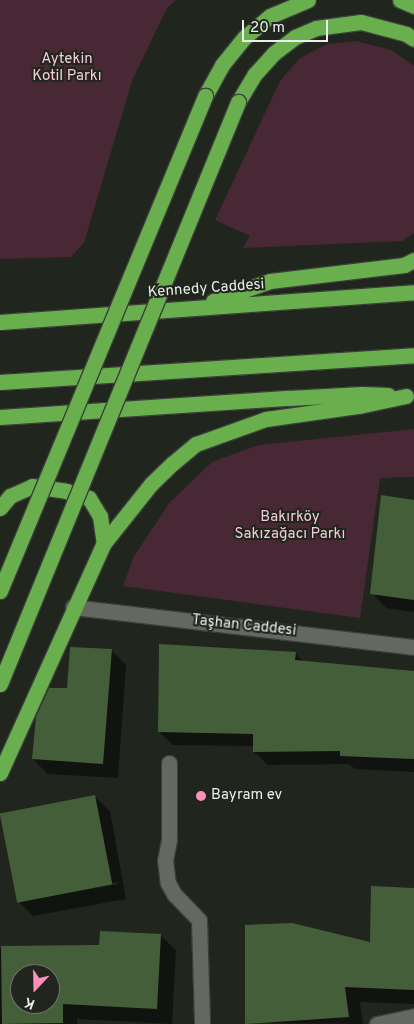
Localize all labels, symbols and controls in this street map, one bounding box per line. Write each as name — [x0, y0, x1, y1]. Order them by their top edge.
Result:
scale bar — [244, 10, 330, 42]
text: 20 m — [250, 19, 285, 38]
park label: Aytekin Kotil Parkı — [32, 50, 102, 85]
street label: Kennedy Caddesi — [147, 276, 265, 302]
park label: Bakırköy Sakızağacı Parkı — [235, 508, 345, 543]
street label: Taşhan Caddesi — [191, 612, 297, 640]
place label: Bayram ev — [211, 787, 282, 805]
marker: Bayram ev — [195, 790, 207, 802]
north arrow — [10, 964, 60, 1014]
text: K — [22, 993, 37, 1012]

